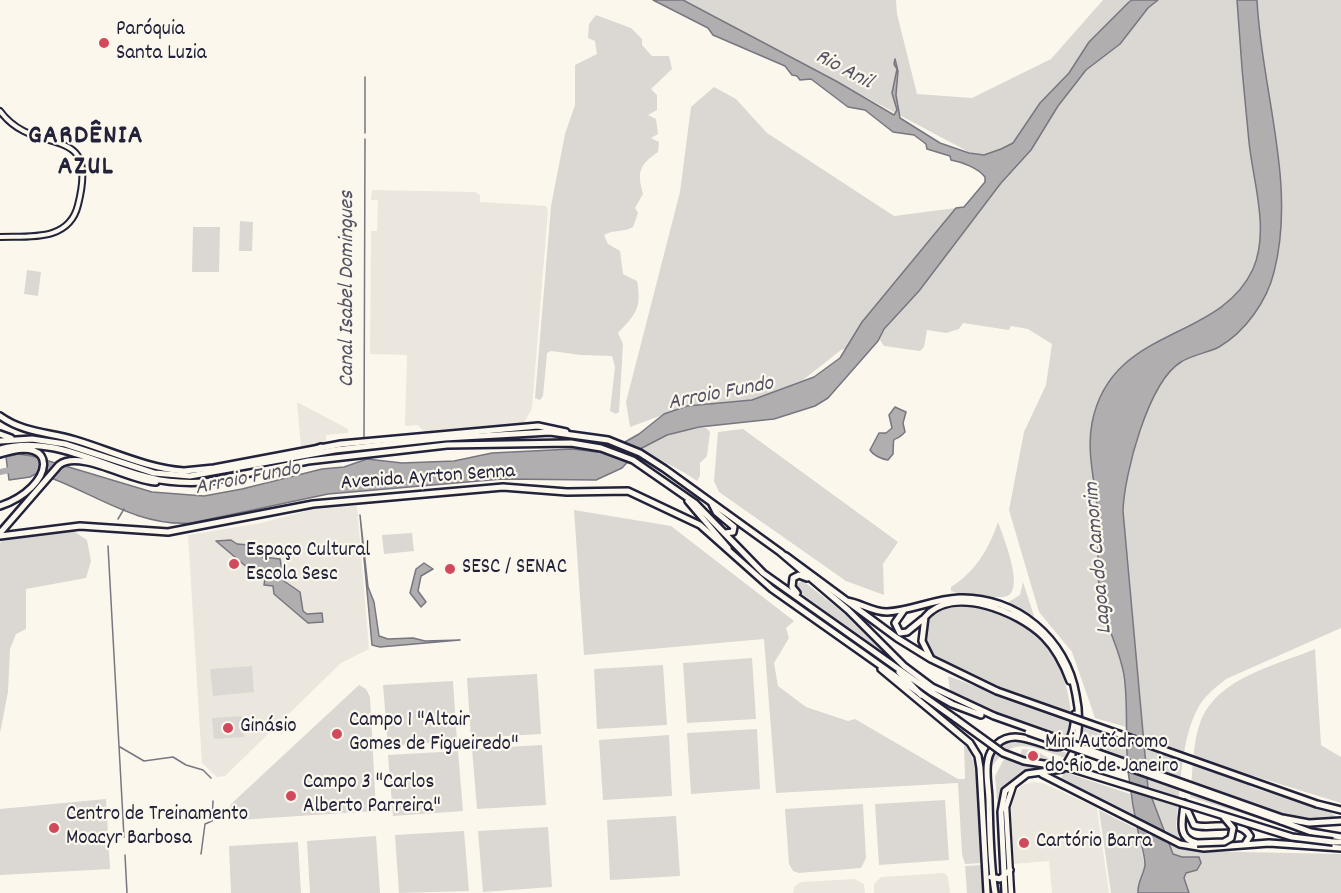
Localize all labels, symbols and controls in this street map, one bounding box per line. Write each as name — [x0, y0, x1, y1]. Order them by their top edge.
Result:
place label: Paróquia Santa Luzia — [116, 18, 207, 68]
marker: Paróquia Santa Luzia — [97, 36, 111, 50]
water label: Rio Anil — [810, 45, 876, 97]
district label: GARDÊNIA AZUL — [28, 122, 144, 185]
water label: Canal Isabel Domingues — [336, 191, 362, 387]
water label: Arroio Fundo — [666, 372, 776, 418]
water label: Arroio Fundo — [193, 457, 303, 503]
street label: Avenida Ayrton Senna — [340, 460, 516, 498]
water label: Lagoa do Camorim — [1080, 481, 1120, 635]
place label: Espaço Cultural Escola Sesc — [246, 539, 370, 589]
place label: SESC / SENAC — [462, 556, 567, 582]
marker: Espaço Cultural Escola Sesc — [227, 557, 241, 571]
marker: SESC / SENAC — [443, 562, 457, 576]
place label: Campo 1 "Altair Gomes de Figueiredo" — [349, 709, 518, 759]
place label: Ginásio — [240, 715, 297, 741]
marker: Ginásio — [221, 721, 235, 735]
marker: Campo 1 "Altair Gomes de Figueiredo" — [330, 727, 344, 741]
place label: Mini Autódromo do Rio de Janeiro — [1045, 731, 1179, 781]
marker: Mini Autódromo do Rio de Janeiro — [1026, 749, 1040, 763]
place label: Campo 3 "Carlos Alberto Parreira" — [303, 771, 441, 821]
marker: Campo 3 "Carlos Alberto Parreira" — [284, 789, 298, 803]
place label: Centro de Treinamento Moacyr Barbosa — [66, 803, 248, 853]
marker: Centro de Treinamento Moacyr Barbosa — [47, 821, 61, 835]
place label: Cartório Barra — [1036, 830, 1152, 856]
marker: Cartório Barra — [1017, 836, 1031, 850]

